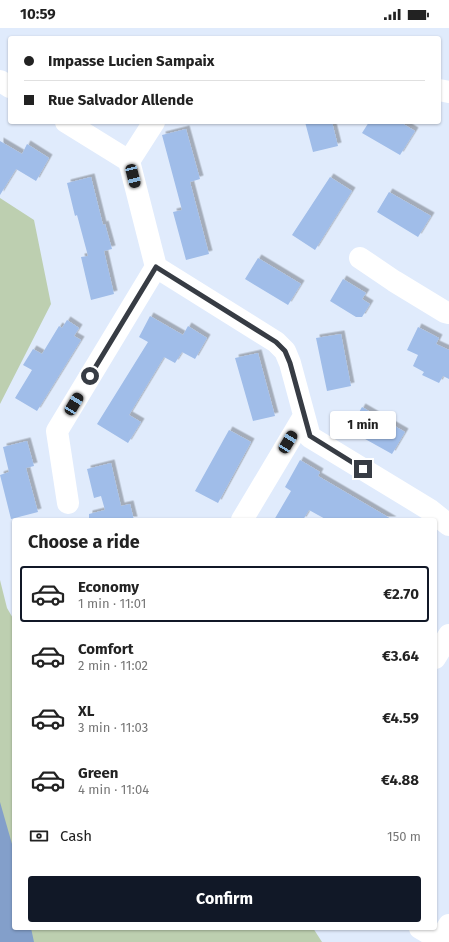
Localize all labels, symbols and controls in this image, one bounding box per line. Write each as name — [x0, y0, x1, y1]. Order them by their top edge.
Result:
text: 10:59 — [20, 5, 56, 23]
text: Impasse Lucien Sampaix — [48, 52, 215, 70]
text: Rue Salvador Allende — [48, 91, 193, 109]
car — [124, 163, 142, 189]
route start — [81, 367, 99, 385]
car — [63, 391, 85, 417]
callout: 1 min — [330, 411, 396, 439]
text: 1 min — [347, 417, 379, 432]
car — [277, 429, 299, 455]
route end — [354, 460, 372, 478]
text: Choose a ride — [28, 531, 140, 553]
icon: car — [30, 576, 66, 612]
text: Economy — [78, 578, 139, 596]
text: €2.70 — [383, 585, 419, 603]
text: 1 min · 11:01 — [78, 596, 146, 611]
icon: car — [30, 638, 66, 674]
text: Comfort — [78, 640, 134, 658]
text: €3.64 — [382, 647, 419, 665]
text: 2 min · 11:02 — [78, 658, 148, 673]
icon: car — [30, 700, 66, 736]
text: XL — [78, 702, 94, 720]
text: €4.59 — [382, 709, 419, 727]
text: 3 min · 11:03 — [78, 720, 148, 735]
icon: car — [30, 762, 66, 798]
text: Green — [78, 764, 118, 782]
text: €4.88 — [381, 771, 419, 789]
text: 4 min · 11:04 — [78, 782, 149, 797]
icon: cash — [28, 825, 50, 847]
text: Cash — [60, 827, 92, 845]
text: 150 m — [387, 829, 421, 844]
button: Confirm — [28, 876, 421, 922]

